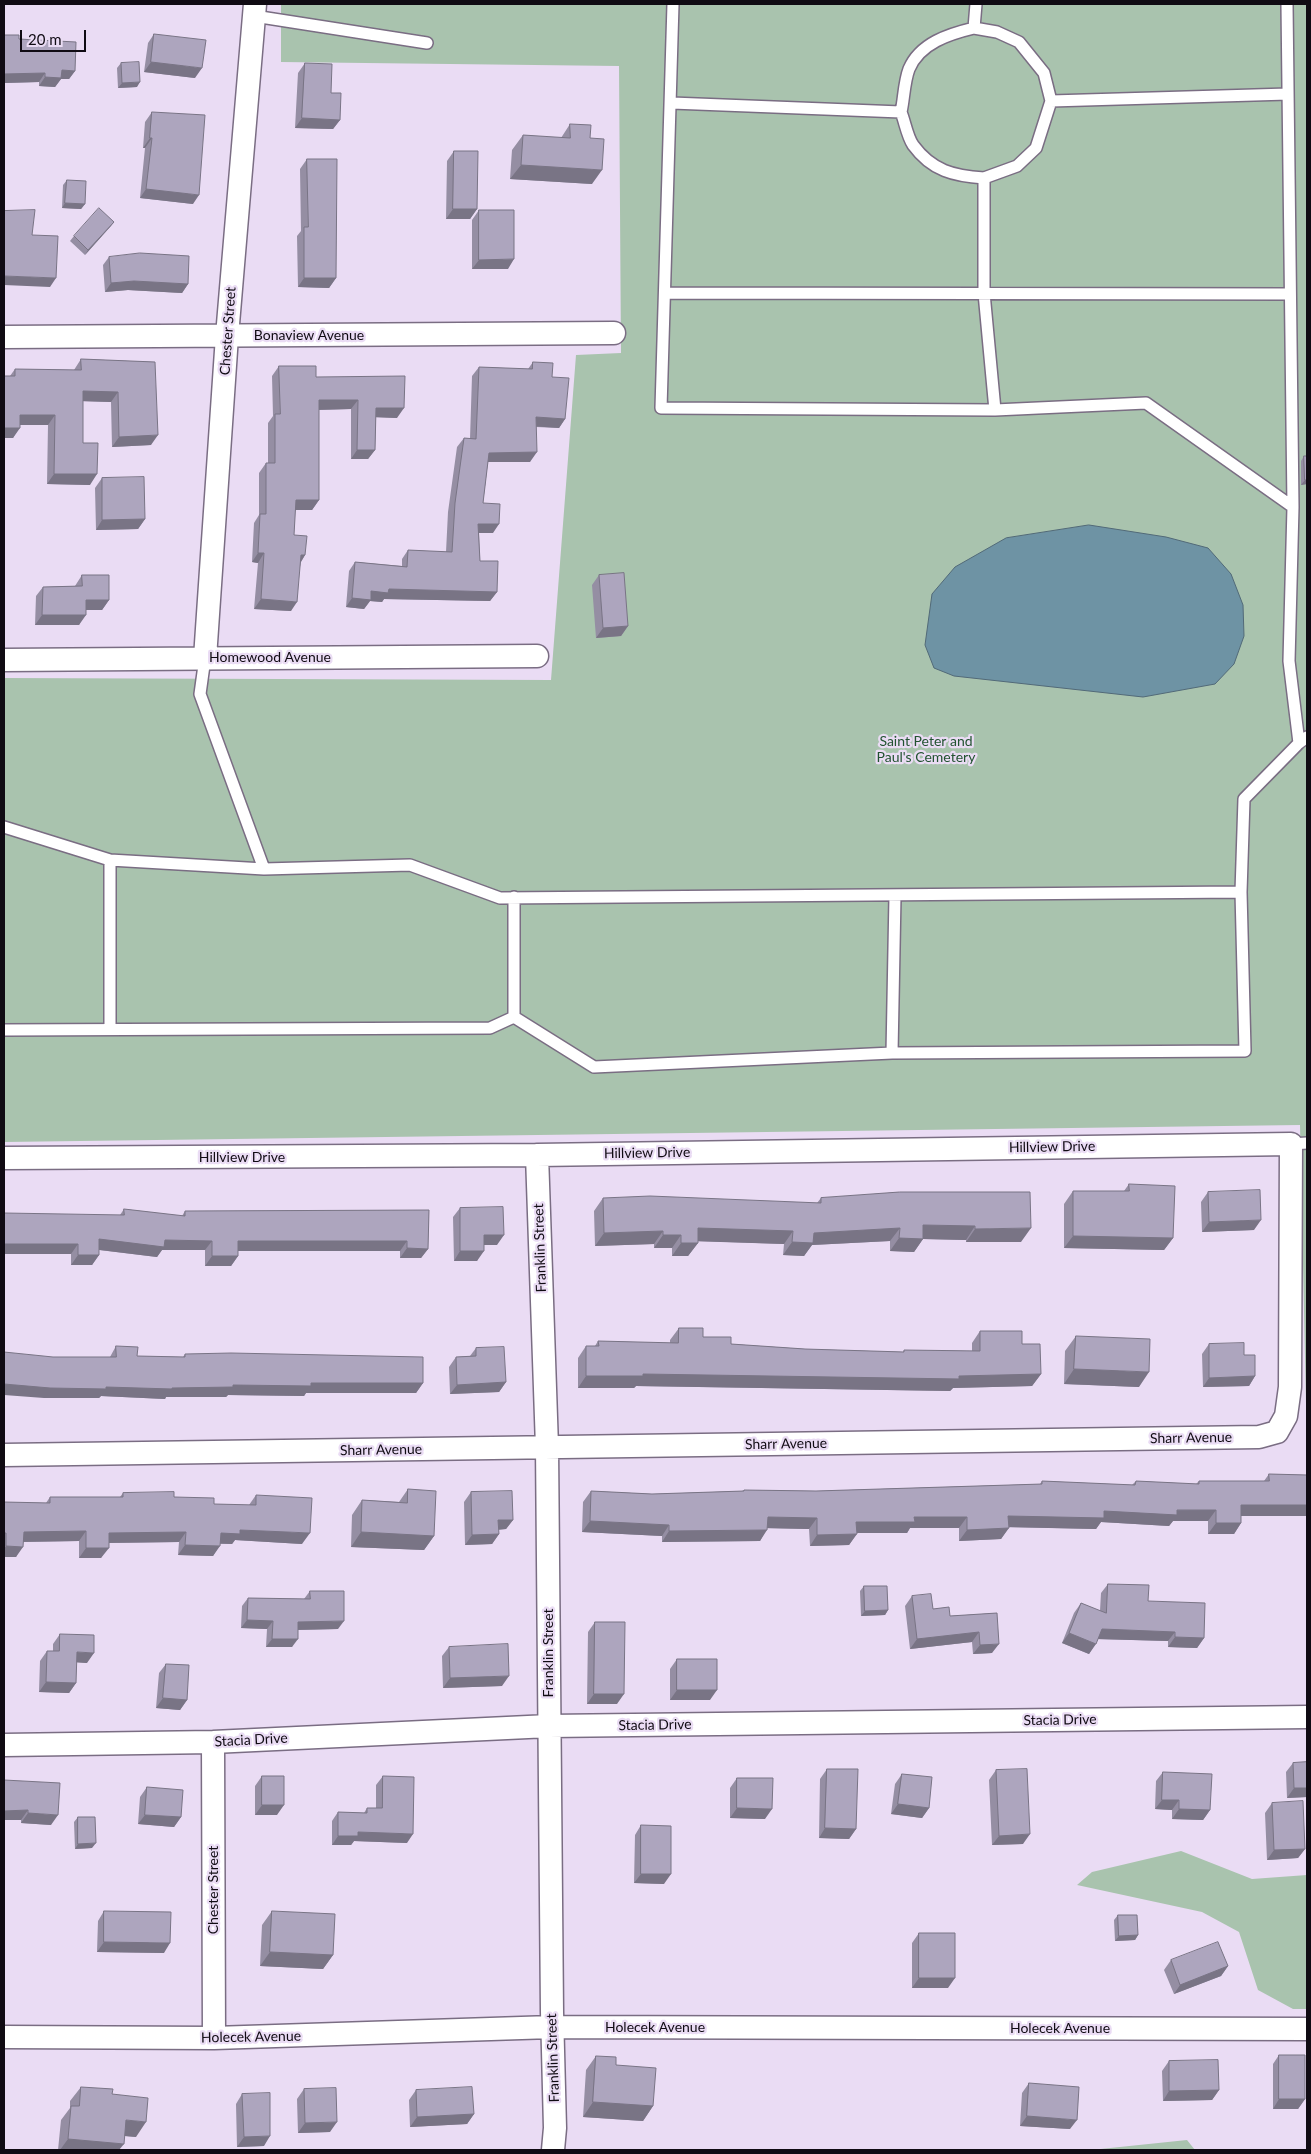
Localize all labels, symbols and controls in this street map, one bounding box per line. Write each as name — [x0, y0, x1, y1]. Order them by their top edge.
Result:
scale bar — [22, 20, 89, 52]
text: 20 m — [28, 30, 62, 48]
street label: Chester Street — [217, 286, 239, 376]
street label: Bonaview Avenue — [254, 327, 364, 343]
street label: Homewood Avenue — [209, 649, 331, 665]
park label: Saint Peter and Paul's Cemetery — [877, 733, 975, 766]
street label: Hillview Drive — [1009, 1138, 1095, 1156]
street label: Hillview Drive — [604, 1144, 690, 1162]
street label: Hillview Drive — [199, 1149, 285, 1165]
street label: Franklin Street — [530, 1203, 550, 1293]
street label: Sharr Avenue — [1150, 1429, 1232, 1447]
street label: Sharr Avenue — [745, 1435, 827, 1453]
street label: Sharr Avenue — [340, 1441, 422, 1459]
street label: Franklin Street — [540, 1608, 556, 1698]
street label: Stacia Drive — [1023, 1711, 1097, 1729]
street label: Stacia Drive — [618, 1716, 692, 1734]
street label: Stacia Drive — [214, 1730, 288, 1750]
street label: Chester Street — [205, 1846, 221, 1934]
street label: Franklin Street — [543, 2013, 563, 2103]
street label: Holecek Avenue — [605, 2019, 705, 2035]
street label: Holecek Avenue — [1010, 2020, 1110, 2036]
street label: Holecek Avenue — [201, 2028, 301, 2046]

